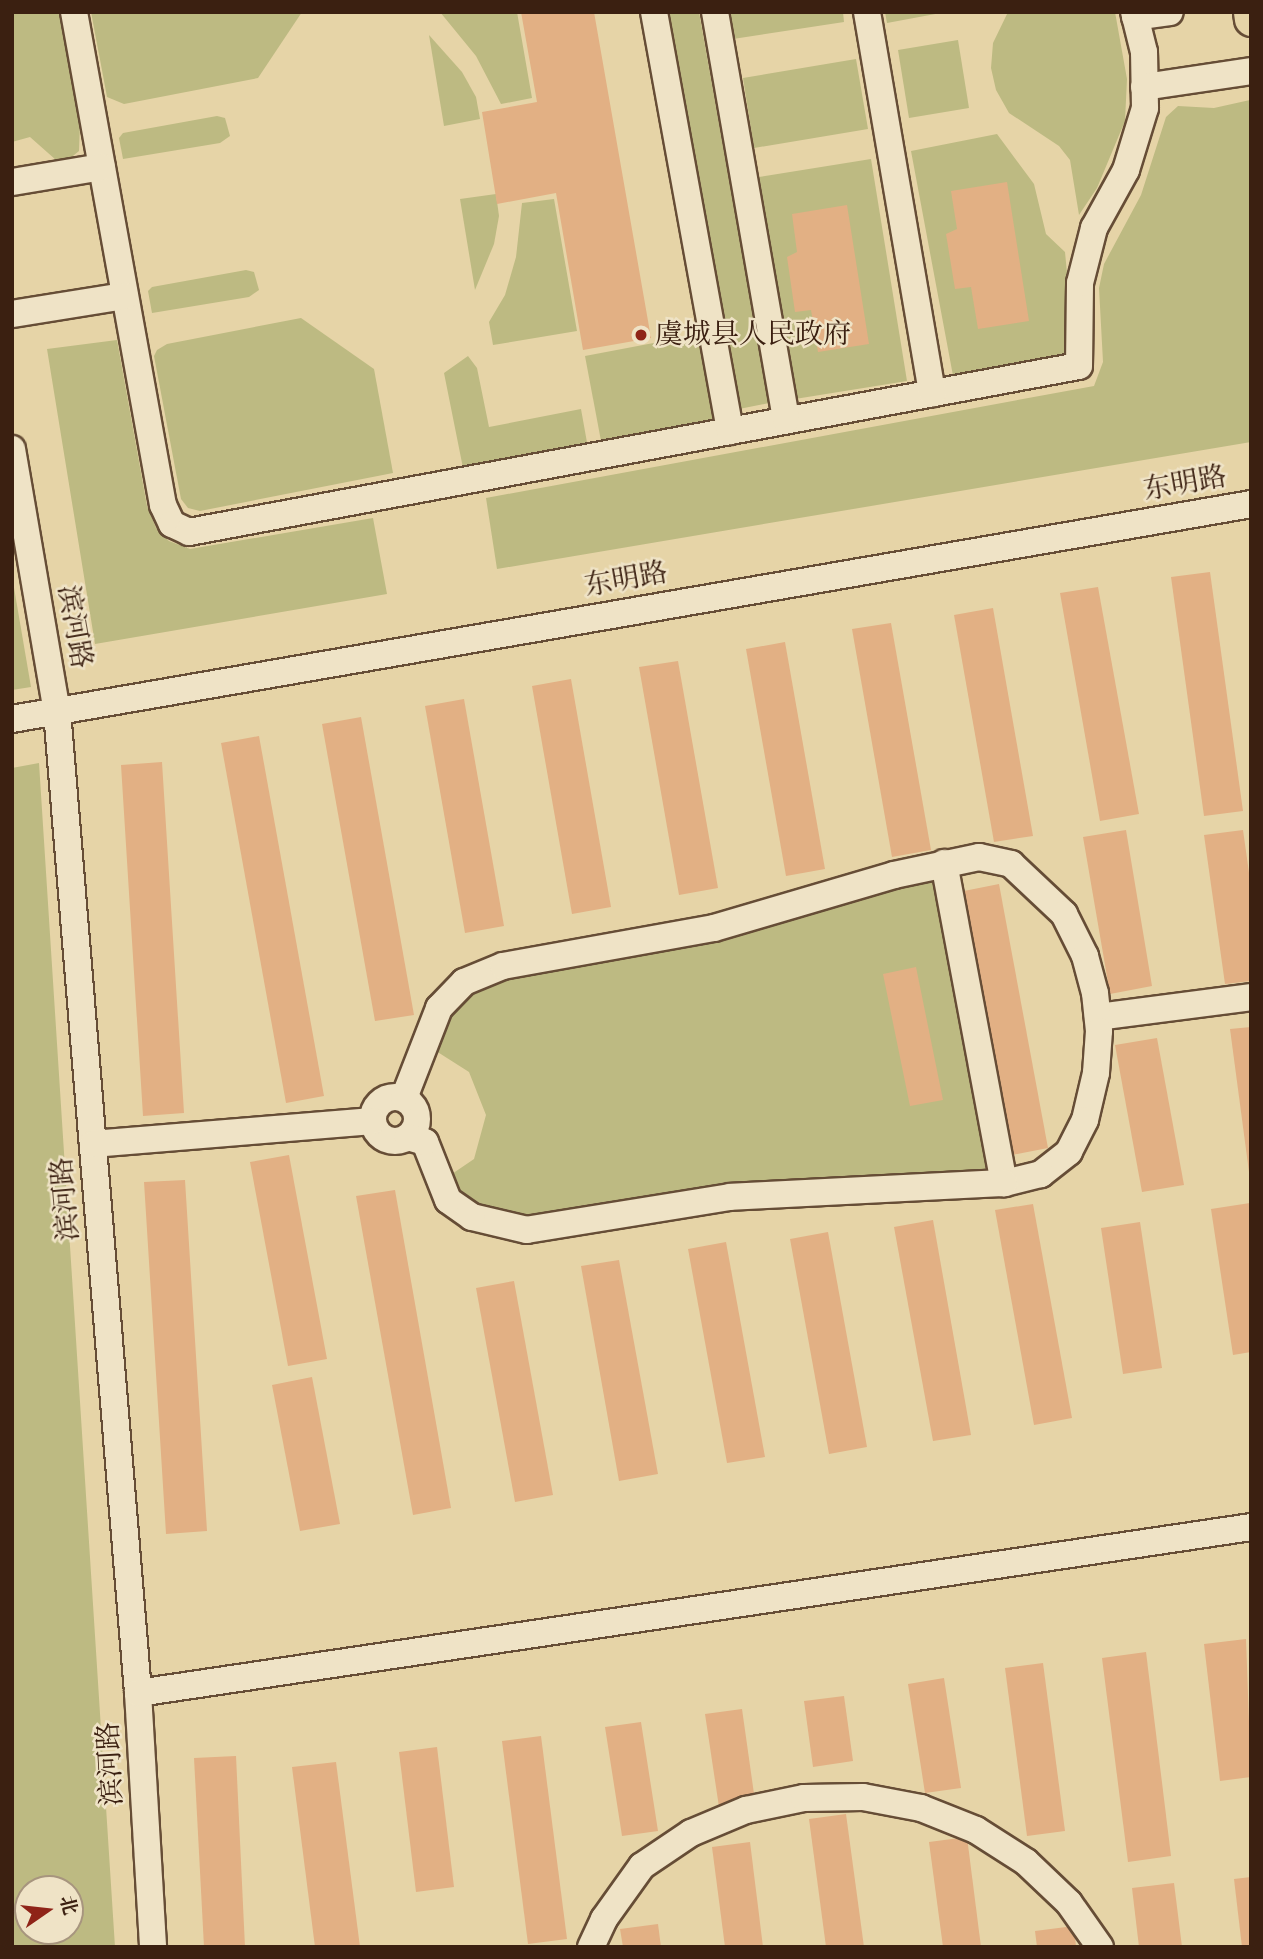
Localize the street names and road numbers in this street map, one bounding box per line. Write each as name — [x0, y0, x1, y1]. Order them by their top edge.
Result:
street label: 东明路 — [1141, 460, 1229, 508]
street label: 东明路 — [582, 556, 670, 604]
street label: 滨河路 — [50, 583, 98, 671]
street label: 滨河路 — [46, 1156, 86, 1242]
street label: 滨河路 — [92, 1721, 130, 1807]

